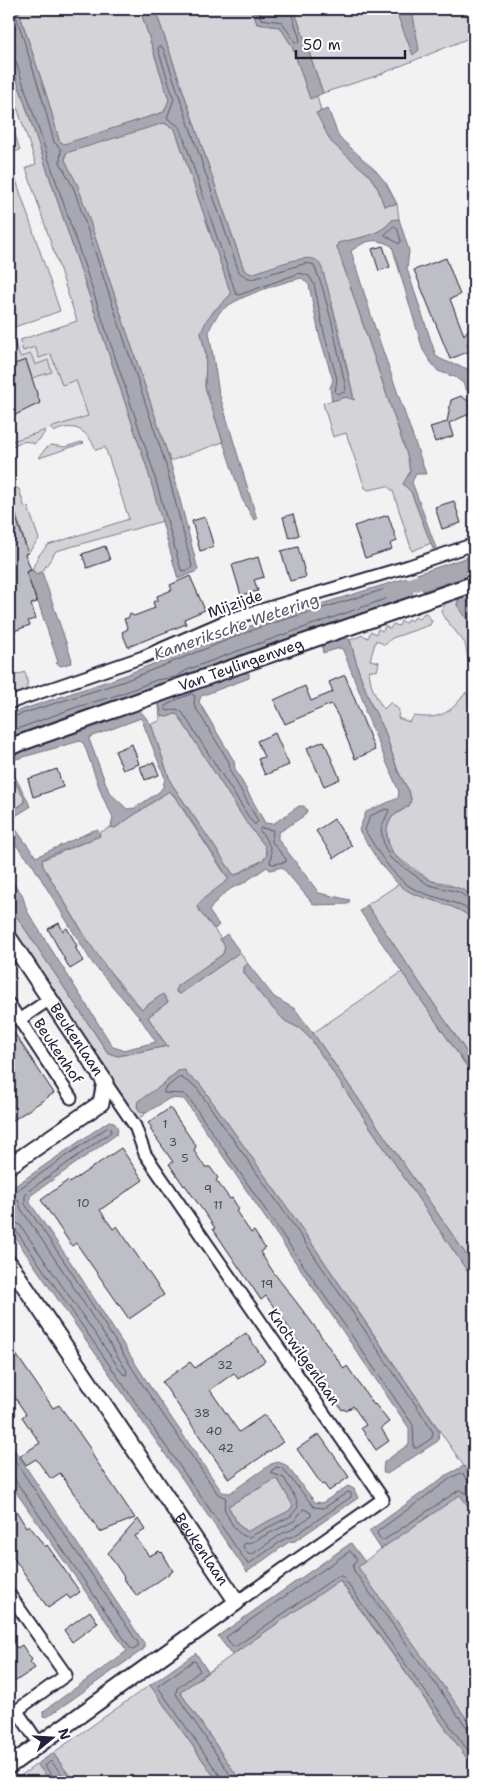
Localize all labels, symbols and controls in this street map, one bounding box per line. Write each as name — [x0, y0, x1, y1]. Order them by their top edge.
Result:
scale bar — [296, 28, 404, 60]
text: 50 m — [303, 35, 341, 55]
street label: Mijzijde — [205, 585, 265, 623]
water label: Kameriksche Wetering — [151, 588, 322, 665]
street label: Van Teylingenweg — [176, 633, 306, 696]
street label: Beukenlaan — [45, 999, 108, 1080]
street label: Beukenhof — [29, 1014, 88, 1088]
house number: 1 — [162, 1116, 168, 1132]
house number: 3 — [169, 1134, 177, 1150]
house number: 5 — [181, 1150, 189, 1166]
house number: 9 — [204, 1181, 212, 1197]
house number: 10 — [76, 1195, 90, 1211]
house number: 11 — [213, 1197, 223, 1213]
house number: 19 — [261, 1276, 273, 1292]
street label: Knotwilgenlaan — [263, 1305, 345, 1409]
house number: 32 — [217, 1357, 233, 1373]
house number: 38 — [194, 1405, 210, 1421]
house number: 40 — [206, 1423, 222, 1439]
house number: 42 — [218, 1440, 234, 1456]
street label: Beukenlaan — [170, 1509, 233, 1590]
north arrow — [28, 1714, 78, 1764]
text: N — [54, 1726, 75, 1742]

